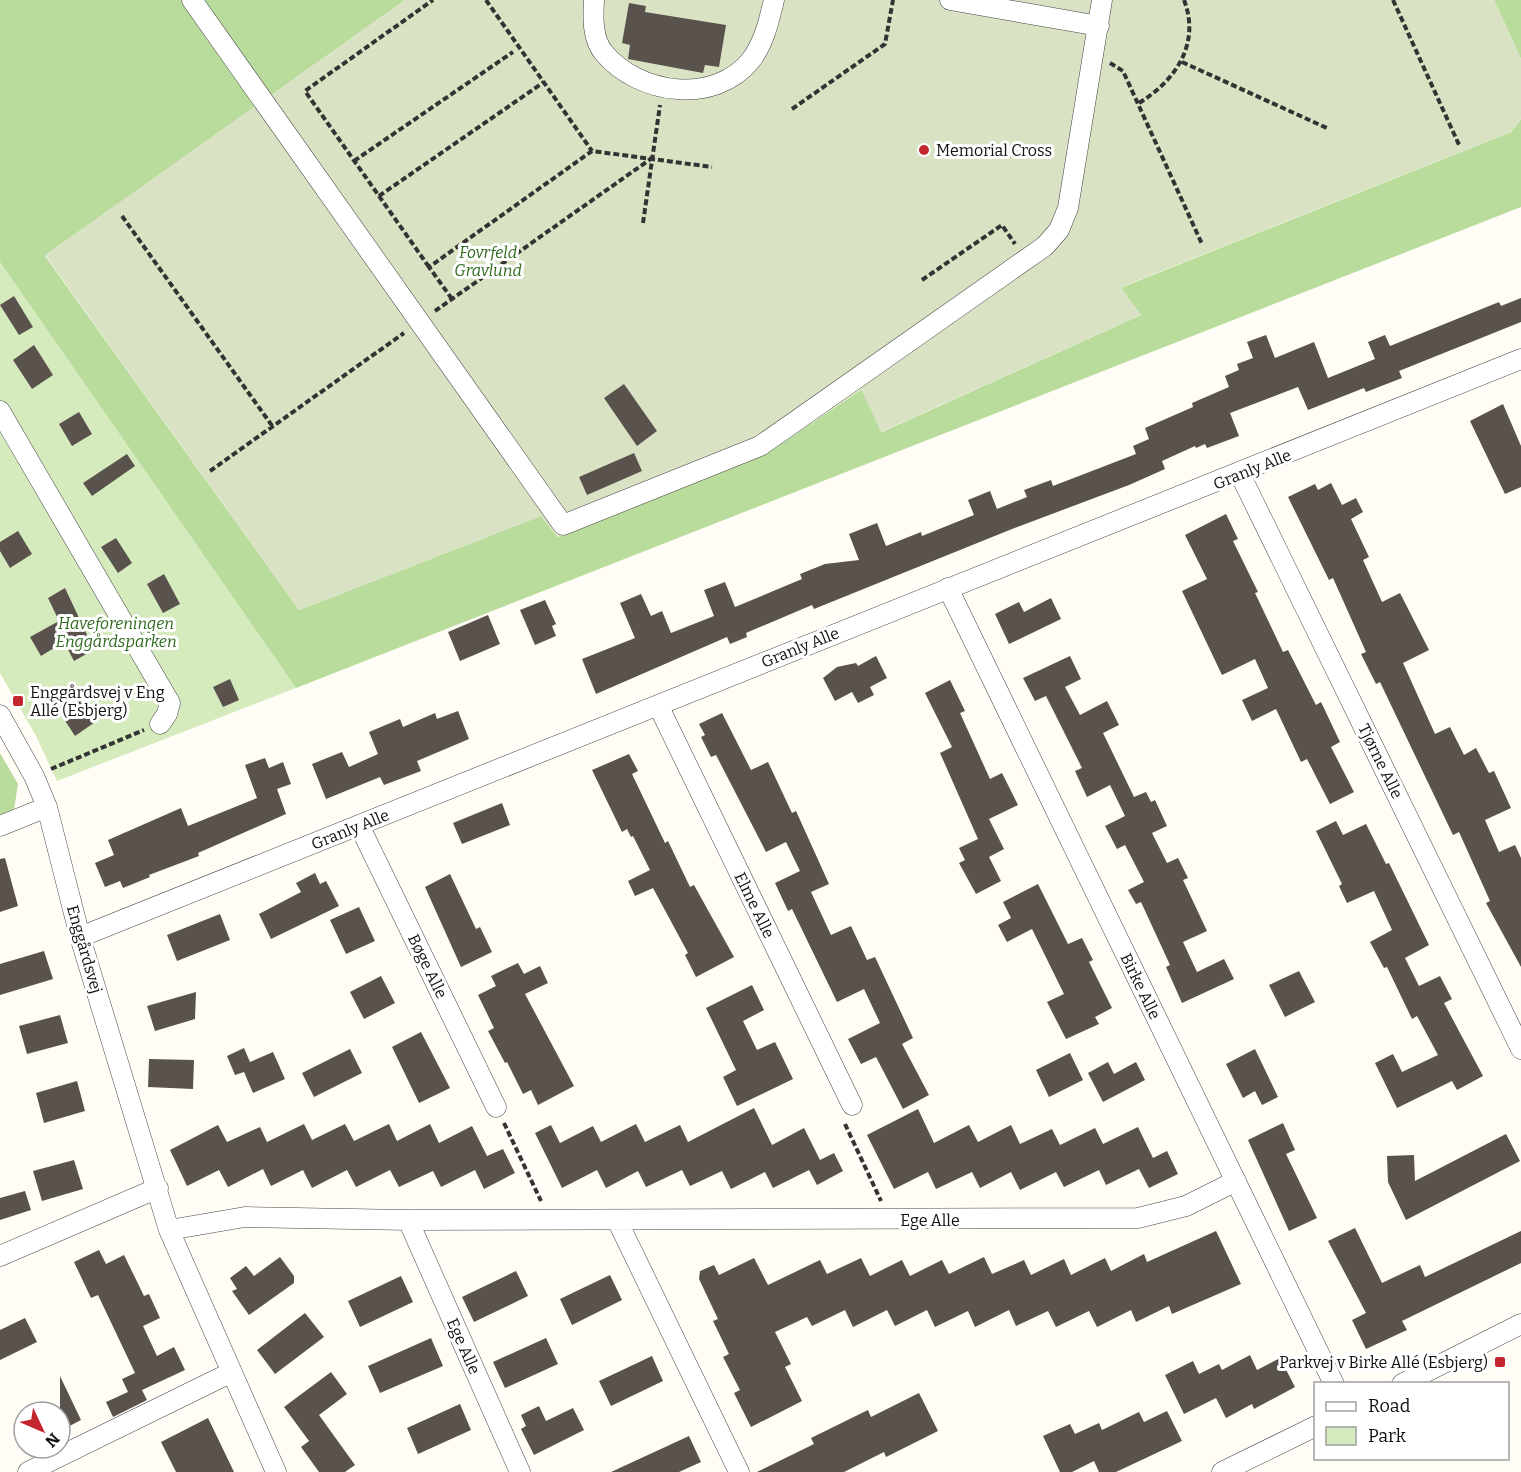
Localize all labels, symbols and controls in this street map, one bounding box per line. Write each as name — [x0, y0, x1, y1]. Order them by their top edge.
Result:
place label: Memorial Cross — [936, 141, 1052, 160]
marker: Memorial Cross — [917, 143, 931, 157]
park label: Fovrfeld Gravlund — [454, 243, 522, 280]
street label: Granly Alle — [1210, 445, 1294, 494]
park label: Haveforeningen Enggårdsparken — [55, 614, 177, 651]
street label: Granly Alle — [758, 623, 842, 672]
place label: Enggårdsvej v Eng Allé (Esbjerg) — [30, 683, 165, 720]
marker: Enggårdsvej v Eng Allé (Esbjerg) — [11, 694, 25, 708]
street label: Tjørne Alle — [1354, 721, 1407, 802]
street label: Granly Alle — [308, 805, 392, 854]
street label: Elme Alle — [730, 869, 779, 941]
street label: Enggårdsvej — [63, 903, 106, 995]
street label: Bøge Alle — [404, 931, 451, 1001]
street label: Birke Alle — [1116, 950, 1165, 1022]
street label: Ege Alle — [900, 1211, 960, 1230]
street label: Ege Alle — [443, 1315, 484, 1377]
place label: Parkvej v Birke Allé (Esbjerg) — [1279, 1353, 1488, 1372]
marker: Parkvej v Birke Allé (Esbjerg) — [1493, 1355, 1507, 1369]
legend — [1314, 1382, 1509, 1460]
text: Road — [1368, 1395, 1411, 1417]
north arrow — [12, 1400, 72, 1460]
text: Park — [1368, 1425, 1407, 1447]
text: N — [41, 1429, 64, 1451]

